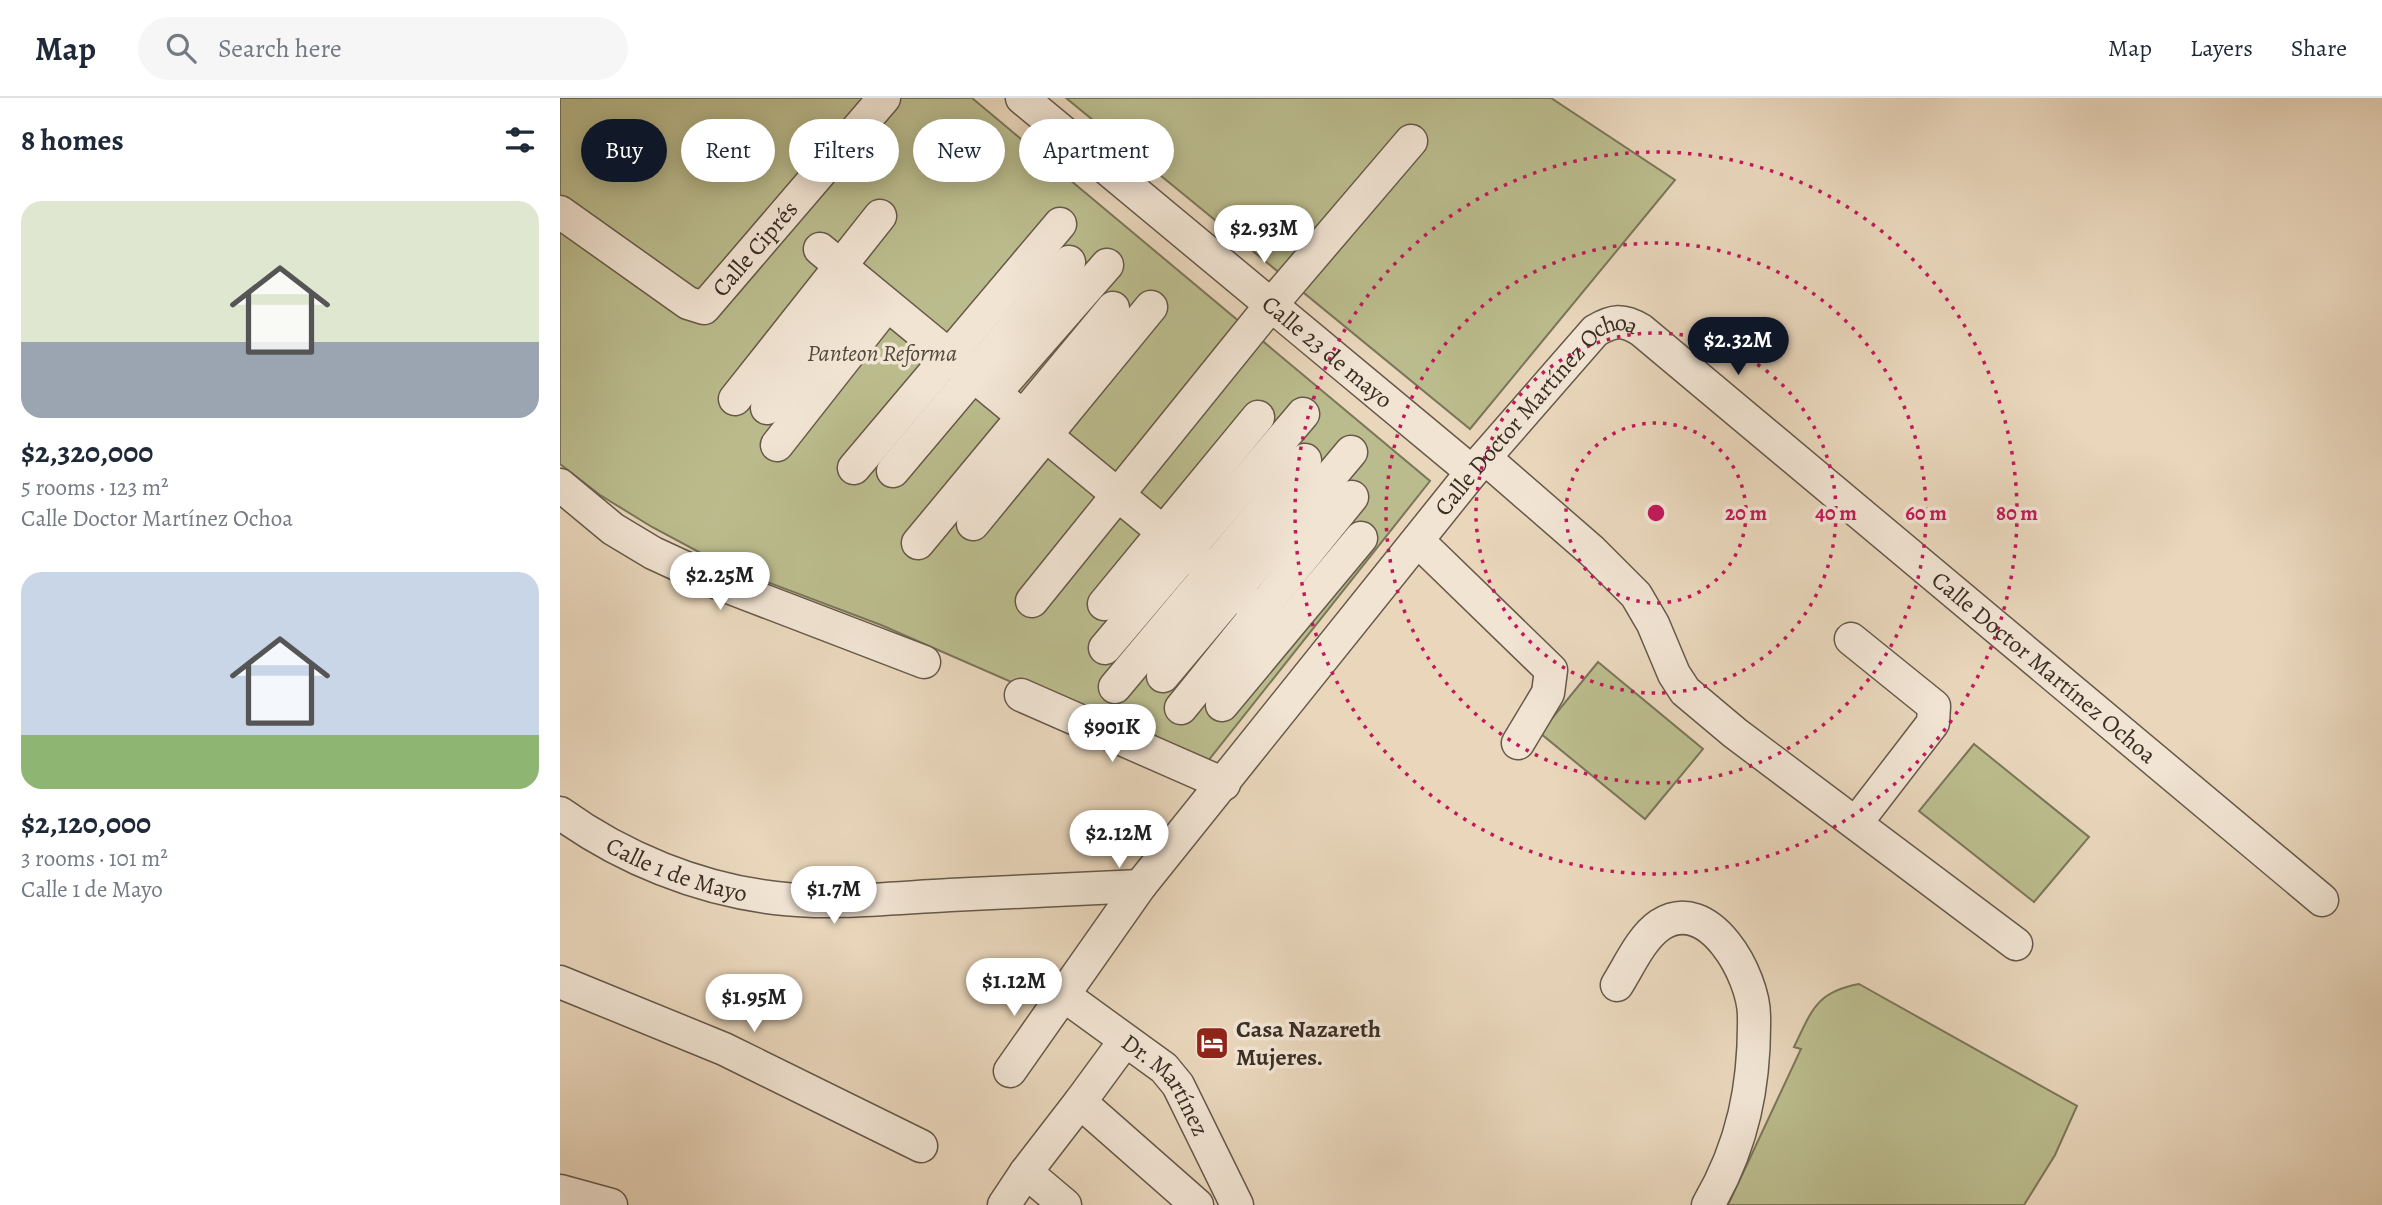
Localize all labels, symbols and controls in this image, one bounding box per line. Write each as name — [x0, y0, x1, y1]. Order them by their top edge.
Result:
search box — [138, 17, 628, 80]
text: Map — [35, 26, 96, 71]
icon: search — [162, 29, 200, 67]
text: Search here — [218, 31, 342, 66]
text: Map — [2108, 32, 2152, 64]
text: Layers — [2190, 32, 2253, 64]
text: Share — [2291, 32, 2347, 64]
chip: Buy — [581, 119, 667, 182]
chip: Rent — [681, 119, 775, 182]
chip: Filters — [789, 119, 899, 182]
chip: New — [913, 119, 1005, 182]
chip: Apartment — [1019, 119, 1174, 182]
text: 8 homes — [21, 120, 124, 160]
icon: filters — [501, 121, 539, 159]
street label: Calle Ciprés — [705, 194, 805, 303]
pin: $2.93M — [1207, 206, 1321, 265]
text: $2.93M — [1230, 212, 1298, 243]
icon: home — [217, 247, 343, 373]
street label: Calle 23 de mayo — [1255, 288, 1400, 416]
street label: Calle Doctor Martínez Ochoa — [1427, 306, 1644, 522]
pin: $2.32M — [1681, 317, 1795, 377]
text: $2.32M — [1704, 324, 1772, 355]
park label: Panteon Reforma — [807, 337, 957, 369]
text: $2,320,000 — [21, 432, 153, 472]
text: 5 rooms · 123 m² — [21, 472, 169, 503]
text: 20 m — [1725, 499, 1767, 527]
text: 40 m — [1815, 499, 1857, 527]
text: 60 m — [1905, 499, 1947, 527]
text: 80 m — [1996, 499, 2038, 527]
centre of rings — [1644, 501, 1668, 525]
text: Calle Doctor Martínez Ochoa — [21, 503, 293, 534]
pin: $2.25M — [663, 552, 777, 612]
text: $2.25M — [686, 559, 754, 590]
street label: Calle Doctor Martínez Ochoa — [1925, 564, 2164, 771]
icon: home — [217, 618, 343, 744]
pin: $901K — [1063, 704, 1161, 764]
text: $901K — [1084, 711, 1140, 742]
text: $2,120,000 — [21, 803, 151, 843]
pin: $2.12M — [1062, 810, 1176, 870]
text: $2.12M — [1086, 817, 1152, 848]
street label: Calle 1 de Mayo — [601, 829, 750, 909]
text: 3 rooms · 101 m² — [21, 843, 168, 874]
pin: $1.7M — [785, 866, 883, 926]
text: $1.7M — [807, 873, 861, 904]
text: Calle 1 de Mayo — [21, 874, 163, 905]
pin: $1.12M — [957, 958, 1071, 1018]
text: $1.12M — [982, 965, 1046, 996]
pin: $1.95M — [697, 974, 811, 1034]
text: $1.95M — [721, 981, 787, 1012]
place label: Casa Nazareth Mujeres. — [1236, 1013, 1381, 1073]
hotel icon: Casa Nazareth Mujeres. — [1193, 1024, 1231, 1062]
street label: Dr. Martínez — [1115, 1026, 1217, 1141]

